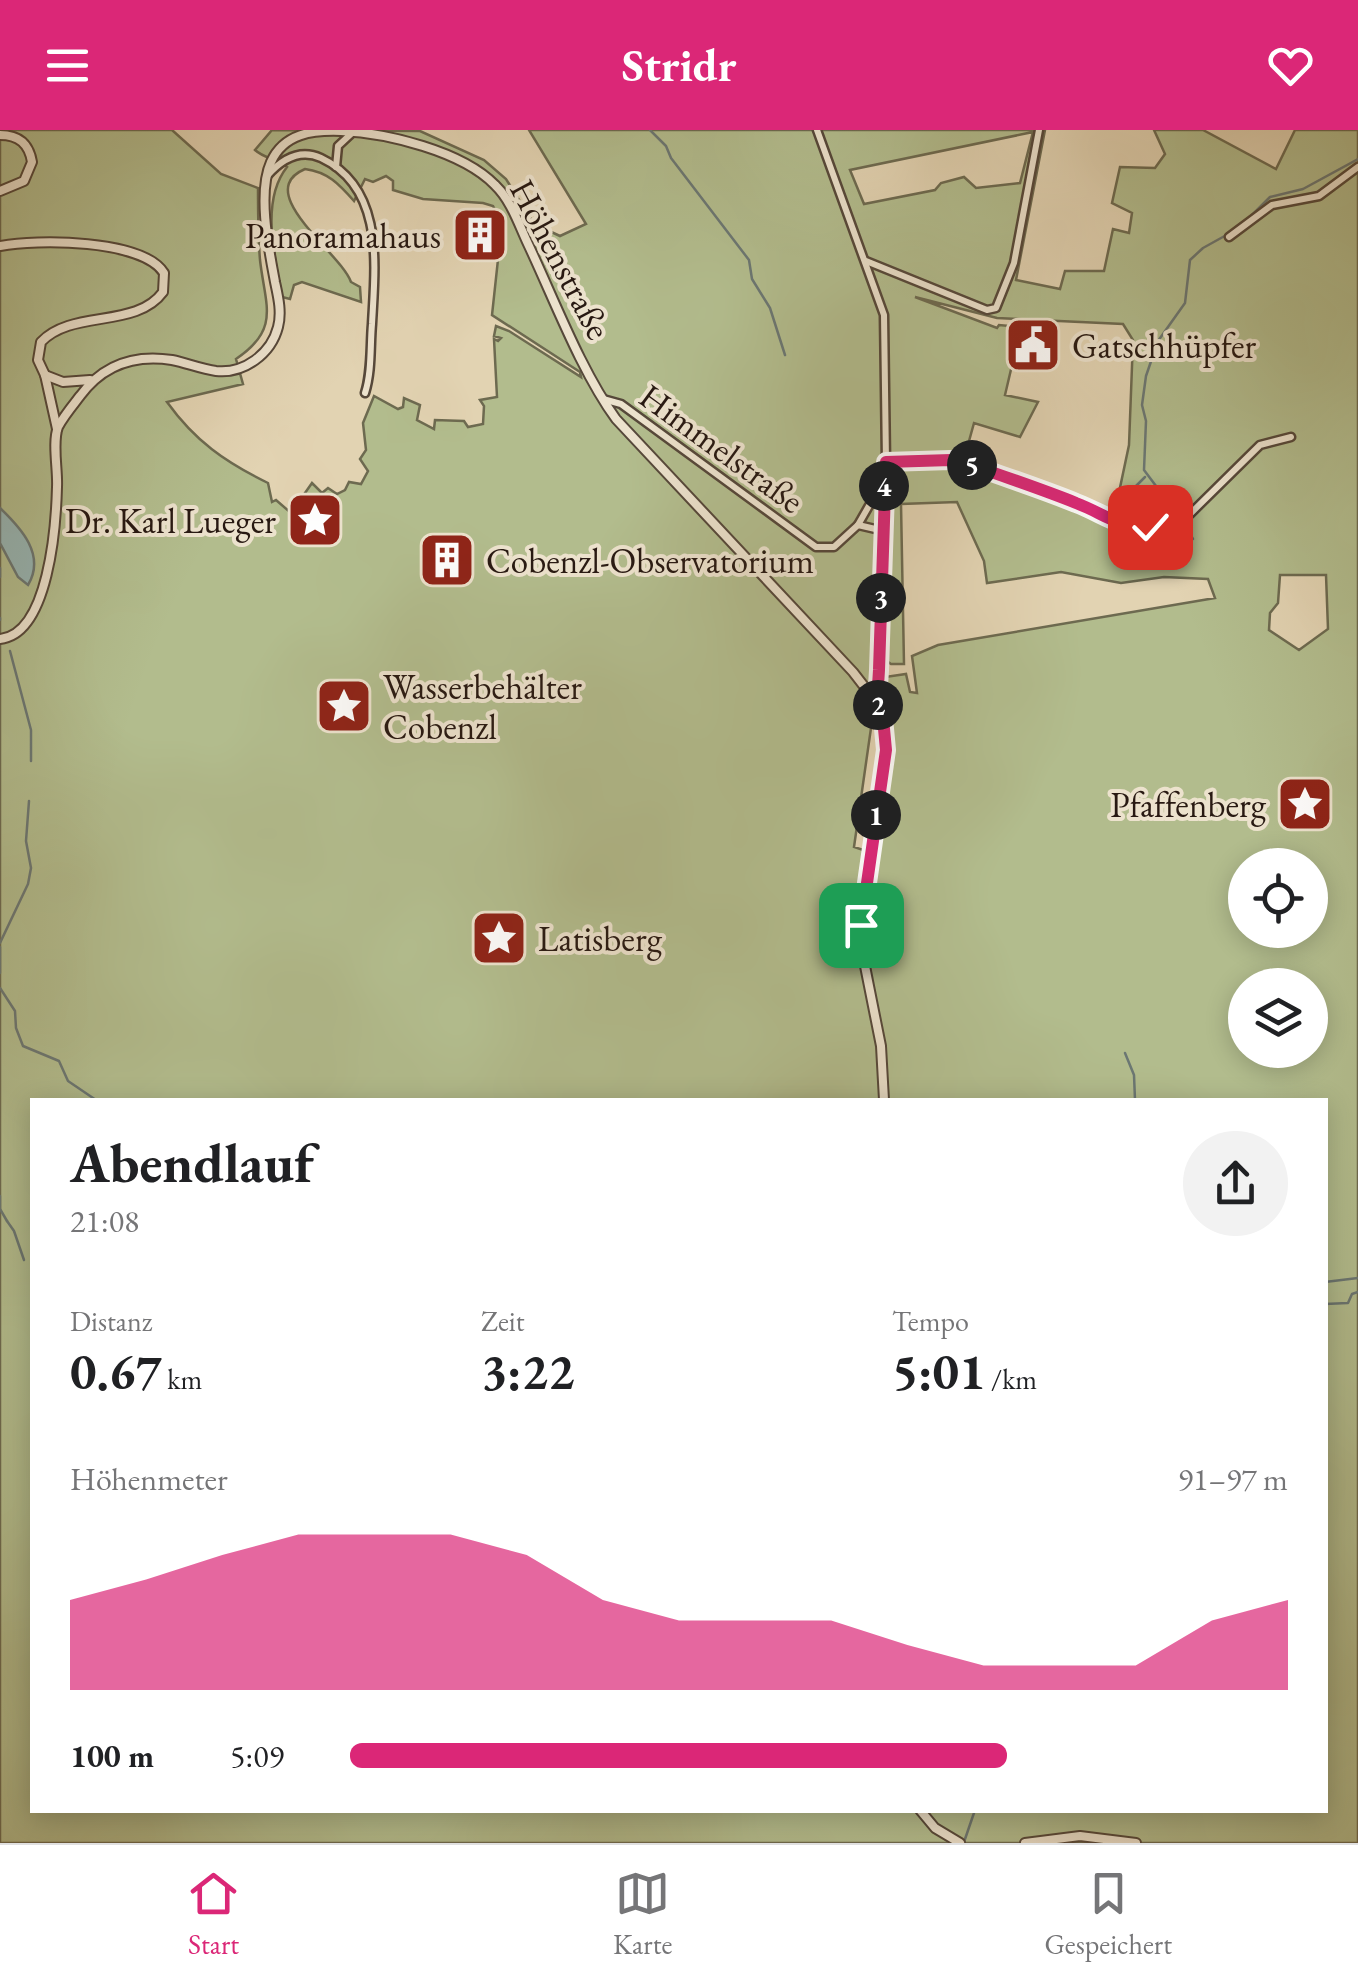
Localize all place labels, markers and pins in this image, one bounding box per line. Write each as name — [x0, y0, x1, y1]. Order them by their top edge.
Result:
building icon: Panoramahaus — [450, 205, 510, 265]
place label: Panoramahaus — [245, 213, 441, 258]
public building icon: Gatschhüpfer — [1003, 315, 1063, 375]
place label: Gatschhüpfer — [1072, 323, 1257, 368]
pin: 5 — [947, 440, 997, 490]
pin: 4 — [859, 461, 909, 511]
pin — [1108, 485, 1193, 570]
place icon: Dr. Karl Lueger — [285, 490, 345, 550]
place label: Dr. Karl Lueger — [65, 498, 276, 543]
building icon: Cobenzl-Observatorium — [417, 530, 477, 590]
place label: Cobenzl-Observatorium — [486, 538, 814, 583]
pin: 3 — [856, 573, 906, 623]
place label: Wasserbehälter Cobenzl — [383, 664, 582, 749]
place icon: Wasserbehälter Cobenzl — [314, 676, 374, 736]
pin: 2 — [853, 680, 903, 730]
place icon: Pfaffenberg — [1275, 774, 1335, 834]
place label: Pfaffenberg — [1110, 782, 1267, 827]
pin: 1 — [851, 790, 901, 840]
pin — [819, 883, 904, 968]
place icon: Latisberg — [469, 908, 529, 968]
place label: Latisberg — [538, 916, 663, 961]

